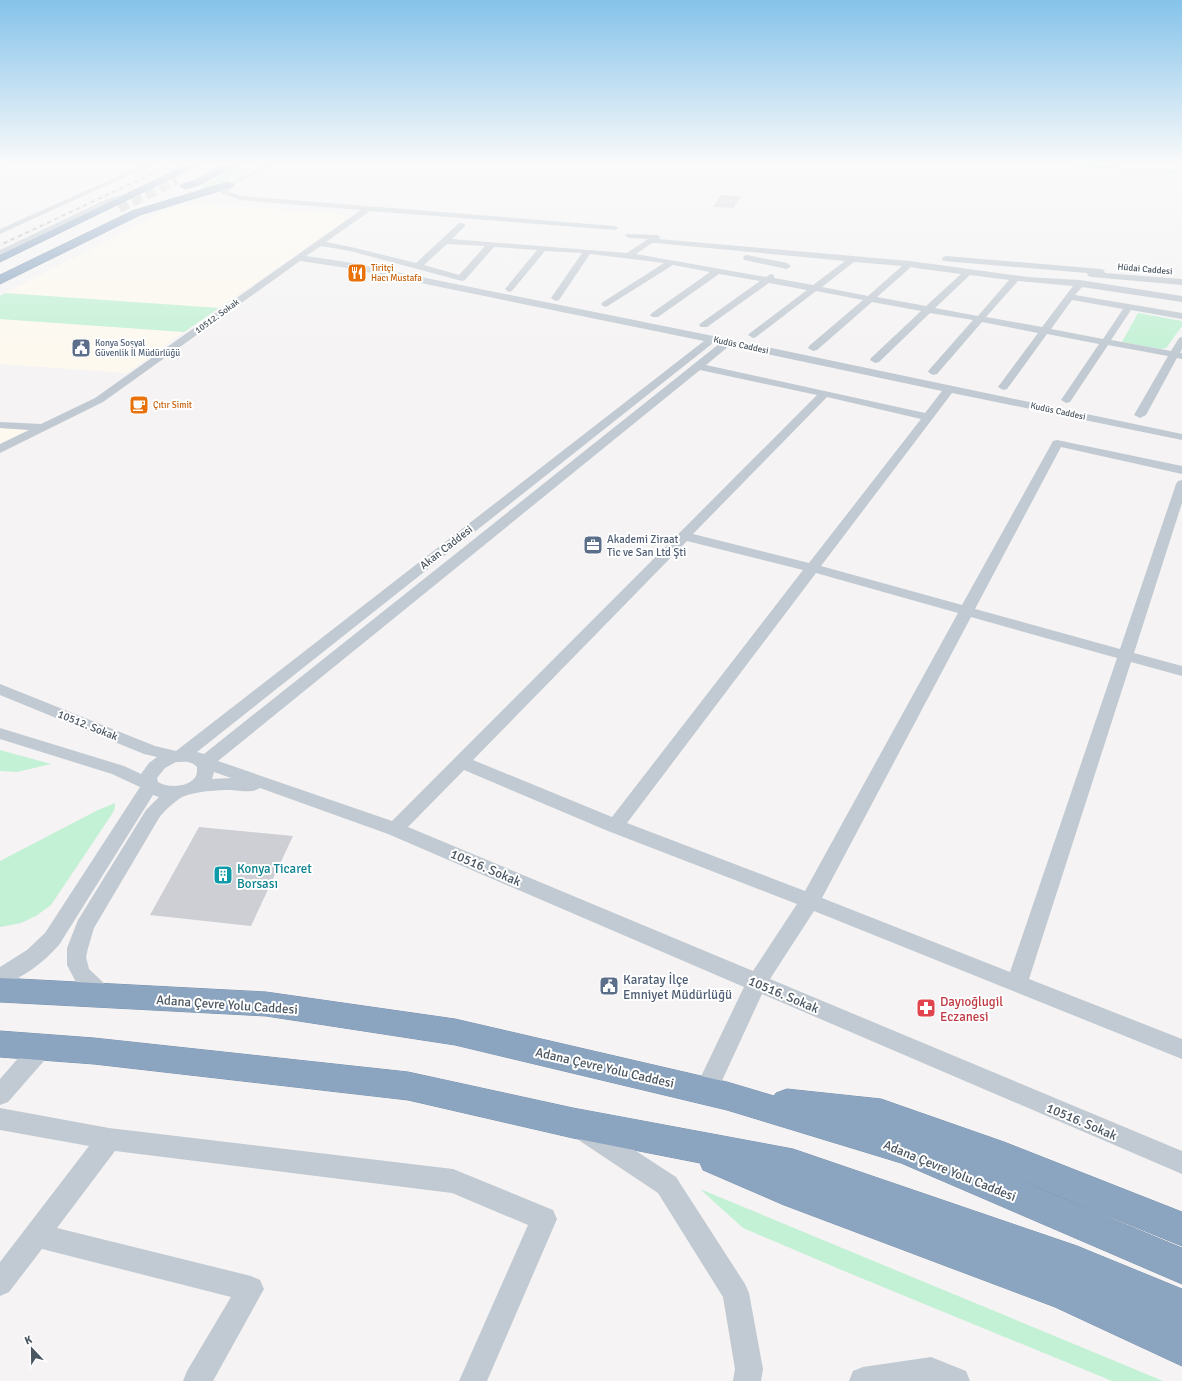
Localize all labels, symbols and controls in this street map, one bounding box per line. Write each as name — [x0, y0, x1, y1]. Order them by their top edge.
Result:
restaurant icon: Tiritçi Hacı Mustafa — [346, 262, 368, 284]
street label: Hüdai Caddesi — [1117, 262, 1173, 277]
place label: Tiritçi Hacı Mustafa — [371, 263, 422, 284]
street label: 10512. Sokak — [193, 296, 242, 336]
street label: Kudüs Caddesi — [712, 334, 769, 357]
public building icon: Konya Sosyal Güvenlik İl Müdürlüğü — [70, 337, 92, 359]
place label: Konya Sosyal Güvenlik İl Müdürlüğü — [95, 338, 180, 359]
cafe icon: Çıtır Simit — [128, 394, 150, 416]
place label: Çıtır Simit — [153, 400, 192, 411]
street label: Kudüs Caddesi — [1029, 400, 1086, 423]
street label: Akan Caddesi — [417, 523, 475, 572]
place label: Akademi Ziraat Tic ve San Ltd Şti — [607, 533, 686, 559]
office icon: Akademi Ziraat Tic ve San Ltd Şti — [582, 534, 604, 556]
street label: 10512. Sokak — [56, 708, 120, 744]
street label: 10516. Sokak — [448, 846, 524, 890]
place label: Konya Ticaret Borsası — [237, 861, 312, 892]
building icon: Konya Ticaret Borsası — [212, 864, 234, 886]
place label: Karatay İlçe Emniyet Müdürlüğü — [623, 972, 732, 1003]
street label: 10516. Sokak — [746, 973, 822, 1017]
public building icon: Karatay İlçe Emniyet Müdürlüğü — [598, 975, 620, 997]
street label: Adana Çevre Yolu Caddesi — [156, 992, 298, 1018]
place label: Dayıoğlugil Eczanesi — [940, 994, 1003, 1025]
pharmacy icon: Dayıoğlugil Eczanesi — [915, 997, 937, 1019]
street label: Adana Çevre Yolu Caddesi — [534, 1044, 676, 1092]
street label: 10516. Sokak — [1044, 1100, 1120, 1144]
street label: Adana Çevre Yolu Caddesi — [881, 1137, 1018, 1205]
north arrow — [12, 1329, 52, 1369]
text: K — [23, 1333, 34, 1347]

